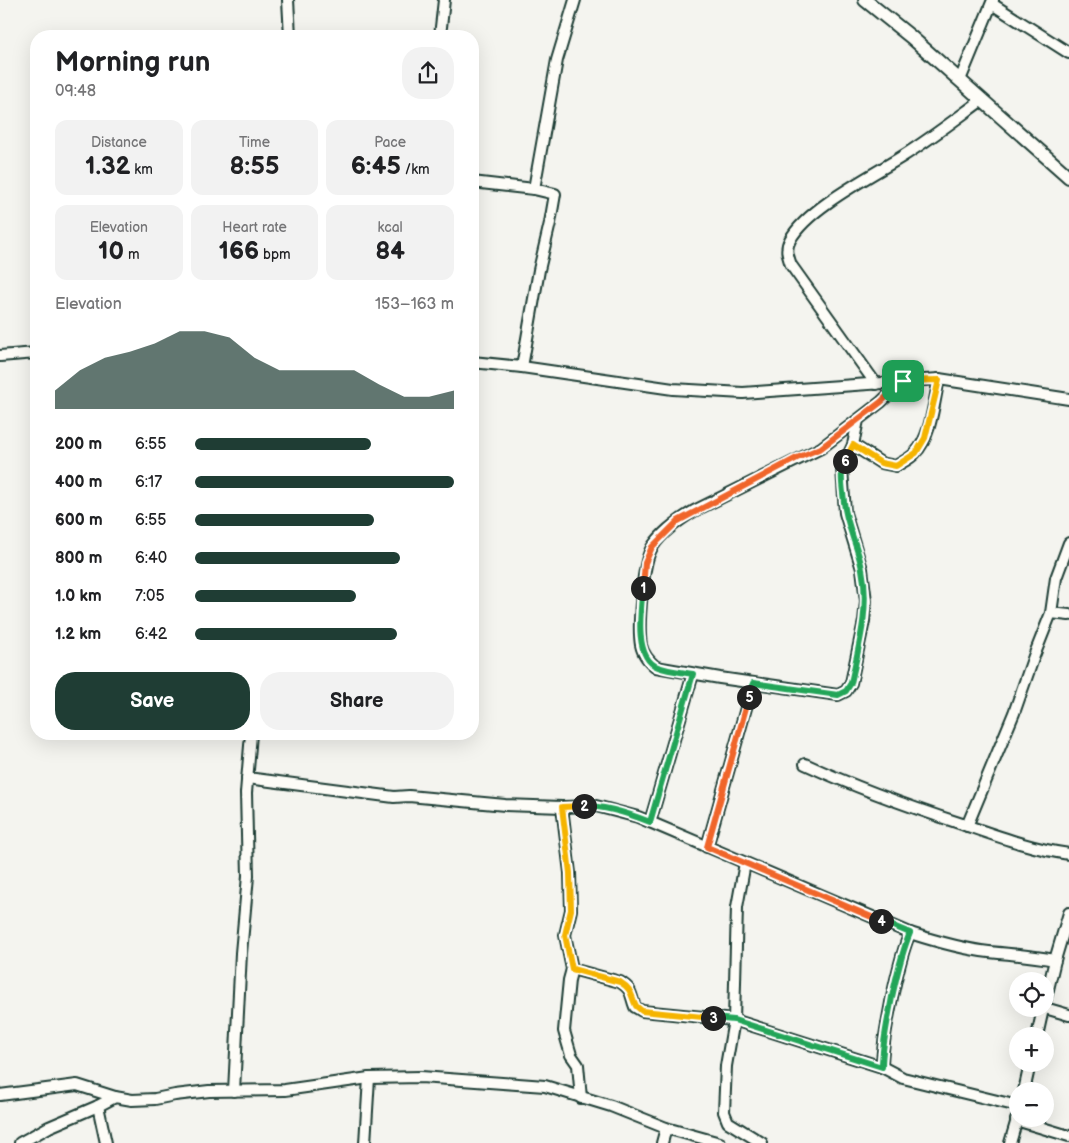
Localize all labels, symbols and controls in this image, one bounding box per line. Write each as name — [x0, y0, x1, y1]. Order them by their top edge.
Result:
text: Morning run — [55, 46, 210, 79]
button: share — [402, 47, 454, 99]
text: 09:48 — [55, 82, 96, 101]
text: Distance — [91, 134, 147, 151]
text: Time — [239, 134, 270, 151]
text: Pace — [374, 134, 406, 151]
text: 1.32 — [85, 151, 131, 182]
text: 8:55 — [230, 151, 279, 182]
text: 6:45 — [351, 151, 401, 182]
text: km — [131, 161, 153, 178]
text: /km — [401, 161, 430, 178]
text: Elevation — [90, 219, 148, 236]
text: Heart rate — [222, 219, 287, 236]
text: kcal — [378, 219, 403, 236]
text: 10 — [98, 236, 124, 267]
text: 166 — [218, 236, 259, 267]
text: 84 — [375, 236, 405, 267]
text: m — [124, 246, 140, 263]
text: bpm — [259, 246, 291, 263]
text: Elevation — [55, 295, 122, 314]
text: 153–163 m — [375, 295, 454, 314]
pin — [882, 360, 924, 402]
icon: arrive — [889, 367, 917, 395]
text: 200 m — [55, 435, 102, 454]
text: 6:55 — [135, 435, 166, 454]
pin: 6 — [832, 448, 858, 474]
text: 6 — [841, 453, 850, 470]
text: 400 m — [55, 473, 102, 492]
text: 6:17 — [135, 473, 162, 492]
text: 600 m — [55, 511, 103, 530]
text: 6:55 — [135, 511, 166, 530]
text: 800 m — [55, 549, 103, 568]
text: 6:40 — [135, 549, 167, 568]
pin: 1 — [630, 576, 656, 600]
text: 1 — [641, 580, 646, 597]
text: 1.0 km — [55, 587, 102, 606]
text: 7:05 — [135, 587, 165, 606]
text: 1.2 km — [55, 625, 101, 644]
text: 6:42 — [135, 625, 167, 644]
button: Save — [55, 672, 250, 730]
button: Share — [260, 672, 454, 730]
pin: 5 — [736, 684, 762, 710]
text: 5 — [745, 689, 754, 706]
pin: 2 — [572, 794, 596, 818]
text: 2 — [580, 798, 589, 815]
pin: 4 — [868, 908, 894, 934]
text: 4 — [877, 913, 886, 930]
map controls — [1009, 972, 1054, 1127]
button: locate — [1009, 972, 1054, 1017]
pin: 3 — [700, 1006, 726, 1030]
text: 3 — [709, 1010, 718, 1027]
button: + — [1009, 1027, 1054, 1072]
button: − — [1009, 1082, 1054, 1127]

